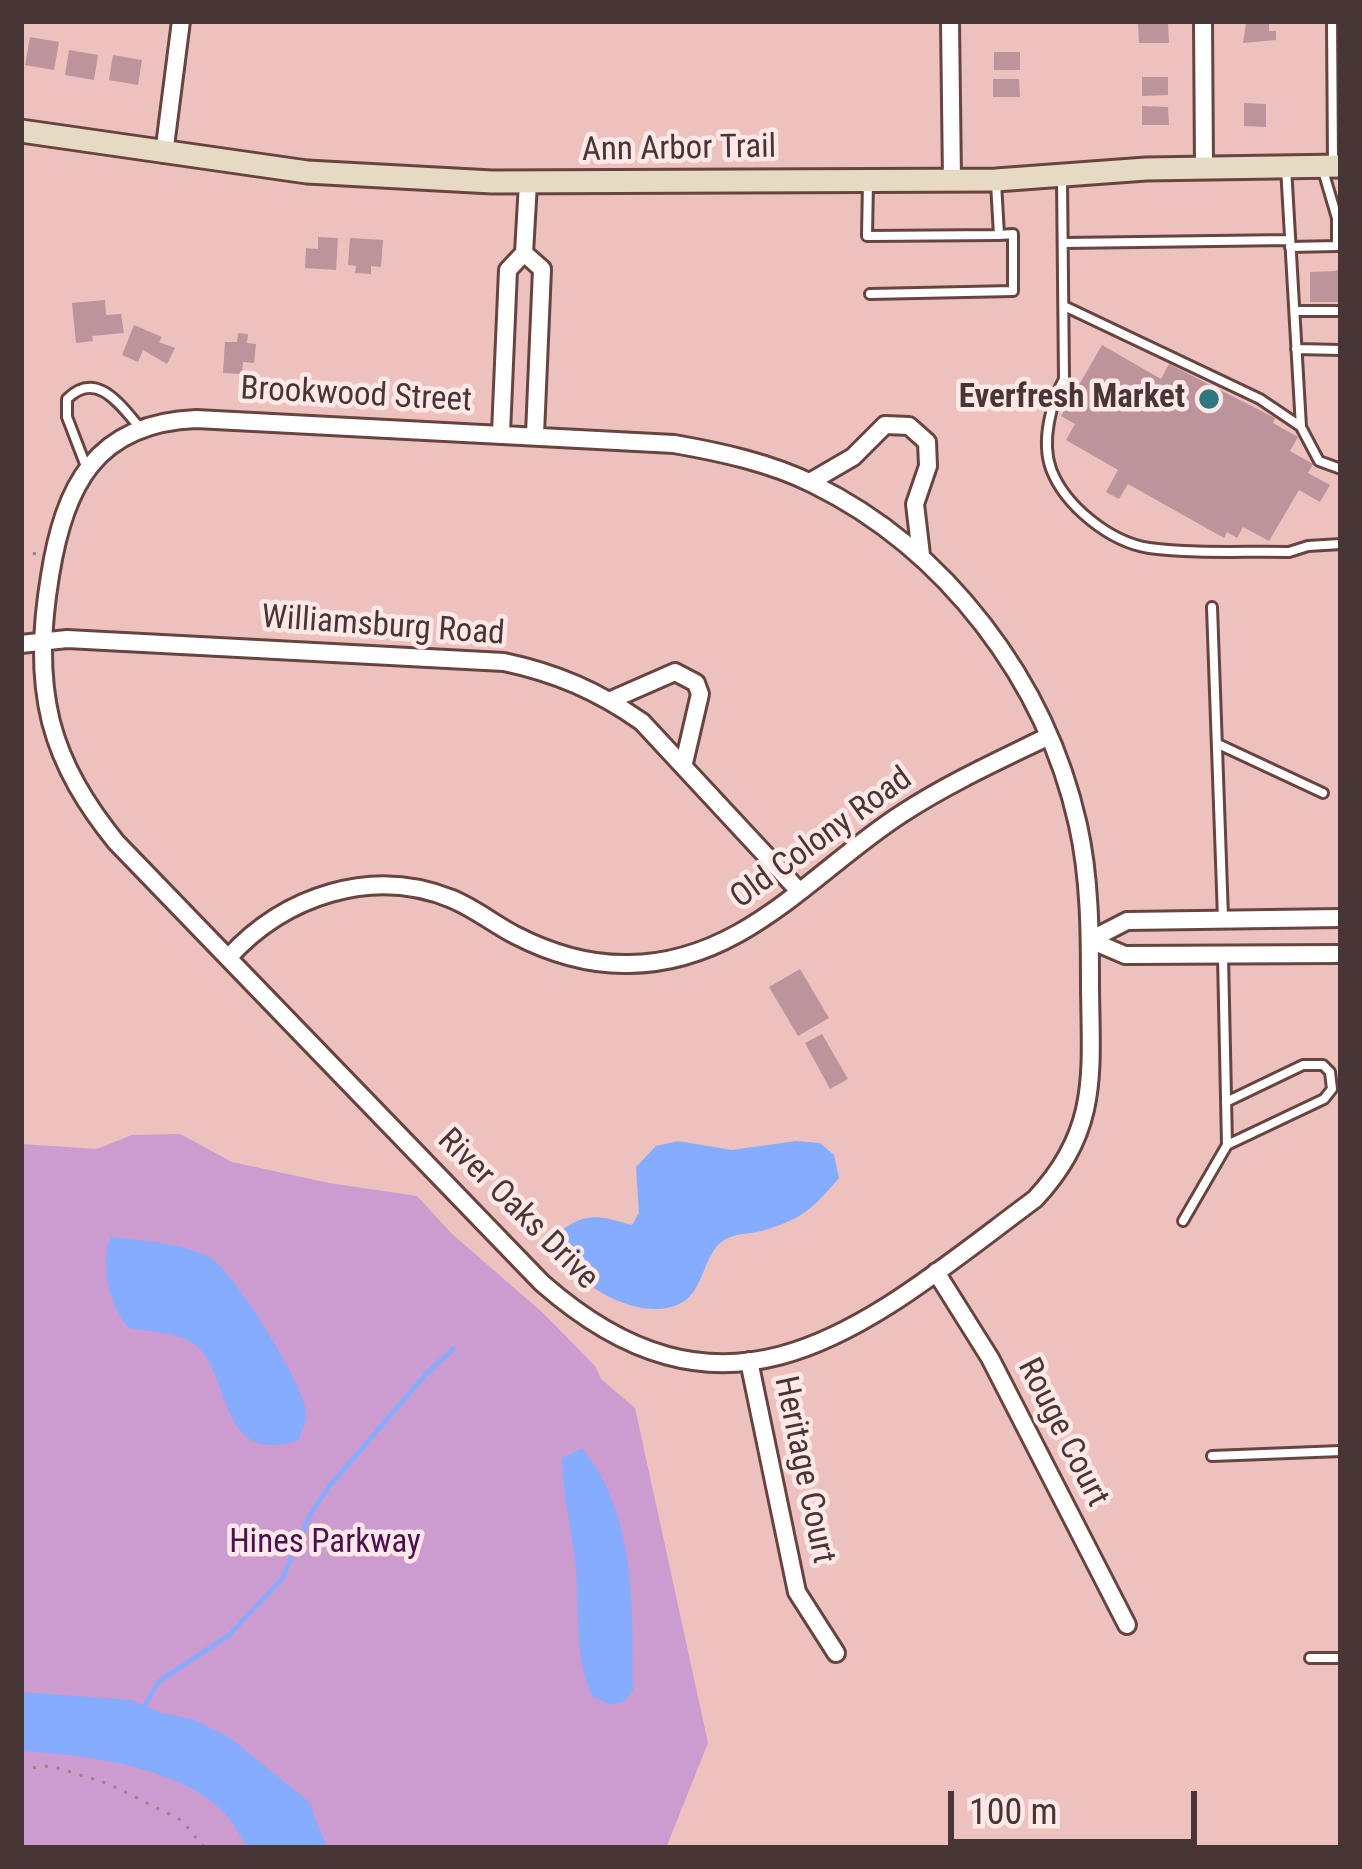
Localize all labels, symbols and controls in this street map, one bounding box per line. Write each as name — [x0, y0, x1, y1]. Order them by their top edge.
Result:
street label: Ann Arbor Trail — [581, 129, 777, 171]
street label: Brookwood Street — [239, 370, 473, 422]
place label: Everfresh Market — [959, 379, 1185, 419]
marker: Everfresh Market — [1196, 386, 1222, 412]
street label: Williamsburg Road — [260, 599, 506, 655]
street label: Old Colony Road — [724, 760, 920, 918]
street label: River Oaks Drive — [428, 1121, 606, 1299]
street label: Rouge Court — [1008, 1352, 1116, 1514]
street label: Heritage Court — [764, 1373, 842, 1567]
park label: Hines Parkway — [229, 1524, 421, 1564]
scale bar — [954, 1767, 1203, 1841]
text: 100 m — [969, 1791, 1058, 1833]

